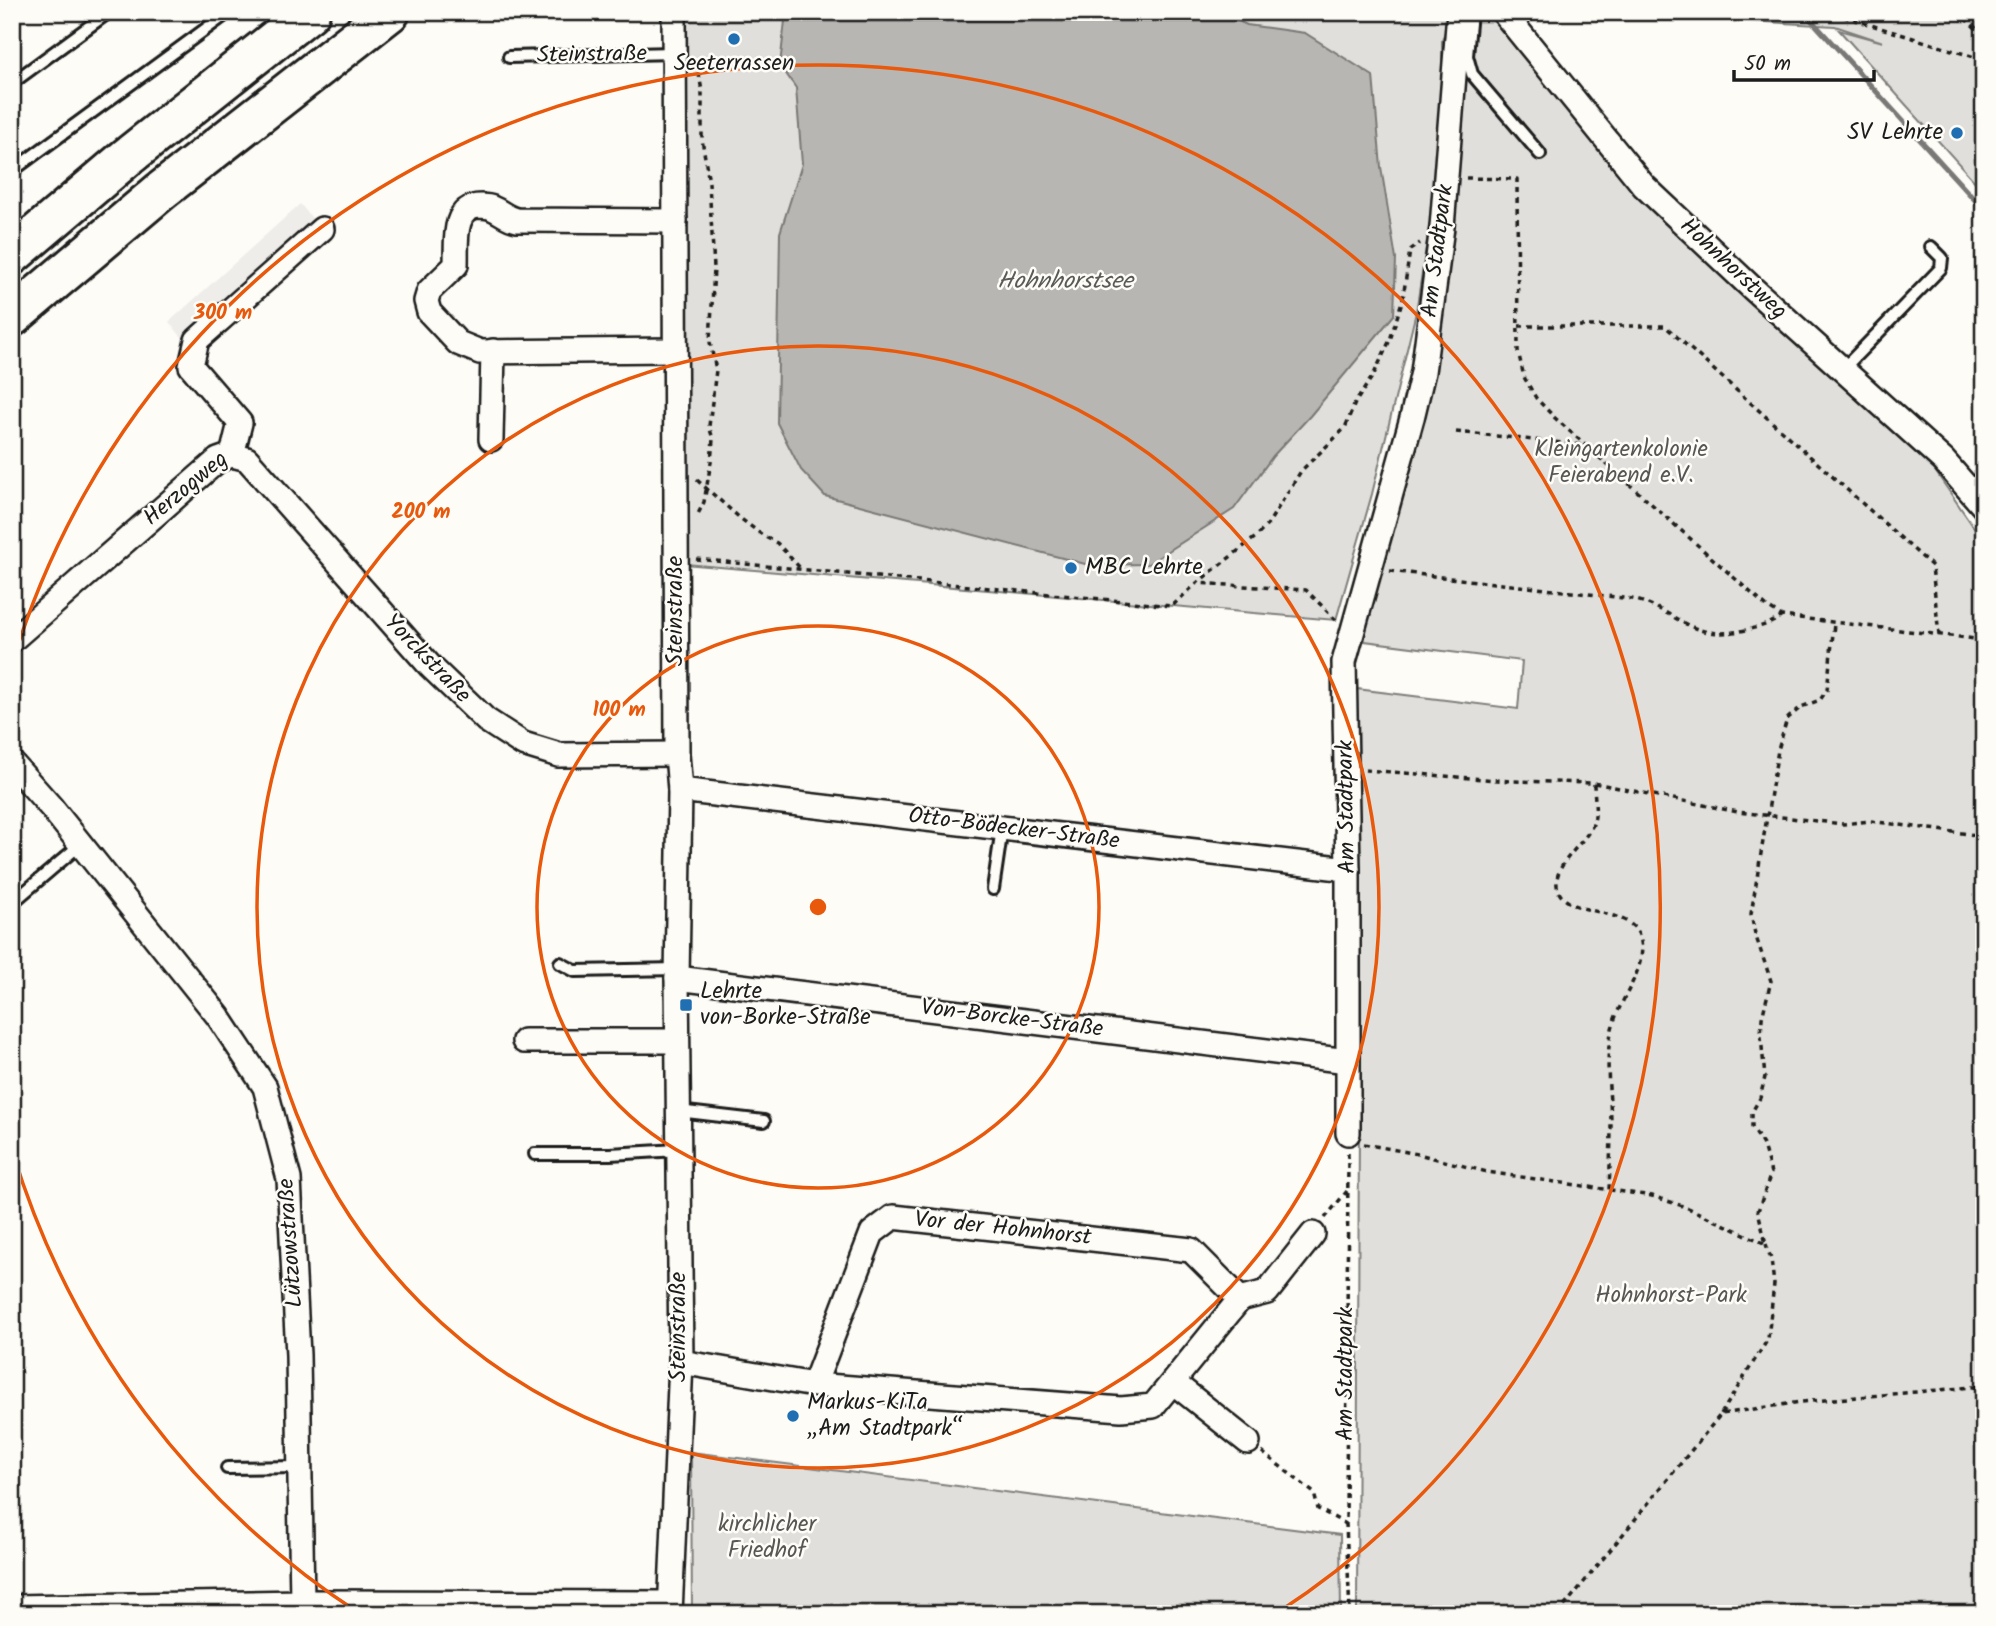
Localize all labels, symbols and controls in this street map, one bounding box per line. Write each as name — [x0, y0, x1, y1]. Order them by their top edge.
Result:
marker: Seeterrassen — [726, 31, 742, 47]
street label: Steinstraße — [537, 36, 647, 74]
scale bar — [1734, 38, 1874, 82]
place label: Seeterrassen — [674, 46, 794, 82]
text: 50 m — [1744, 48, 1791, 81]
place label: SV Lehrte — [1847, 115, 1943, 151]
marker: SV Lehrte — [1949, 125, 1965, 141]
street label: Am Stadtpark — [1412, 182, 1464, 320]
street label: Hohnhorstweg — [1671, 209, 1795, 329]
water label: Hohnhorstsee — [997, 262, 1135, 301]
text: 300 m — [193, 297, 252, 330]
park label: Kleingartenkolonie Feierabend e.V. — [1534, 432, 1708, 494]
street label: Herzogweg — [136, 443, 236, 535]
text: 200 m — [391, 496, 451, 529]
place label: MBC Lehrte — [1085, 550, 1203, 586]
street label: Steinstraße — [658, 556, 694, 666]
marker: MBC Lehrte — [1063, 560, 1079, 576]
street label: Yorckstraße — [375, 606, 479, 712]
text: 100 m — [592, 694, 646, 727]
street label: Am Stadtpark — [1328, 740, 1366, 874]
street label: Otto-Bödecker-Straße — [906, 798, 1122, 860]
centre of rings — [806, 895, 830, 919]
place label: Lehrte von-Borke-Straße — [700, 974, 871, 1036]
street label: Von-Borcke-Straße — [919, 990, 1105, 1048]
marker: Lehrte von-Borke-Straße — [678, 997, 694, 1013]
street label: Lützowstraße — [269, 1177, 313, 1309]
street label: Vor der Hohnhorst — [913, 1202, 1094, 1256]
street label: Steinstraße — [661, 1272, 697, 1382]
park label: Hohnhorst-Park — [1595, 1278, 1747, 1314]
street label: Am Stadtpark — [1328, 1307, 1364, 1441]
place label: Markus-KiTa „Am Stadtpark“ — [807, 1385, 963, 1447]
marker: Markus-KiTa „Am Stadtpark“ — [785, 1408, 801, 1424]
park label: kirchlicher Friedhof — [718, 1507, 817, 1569]

